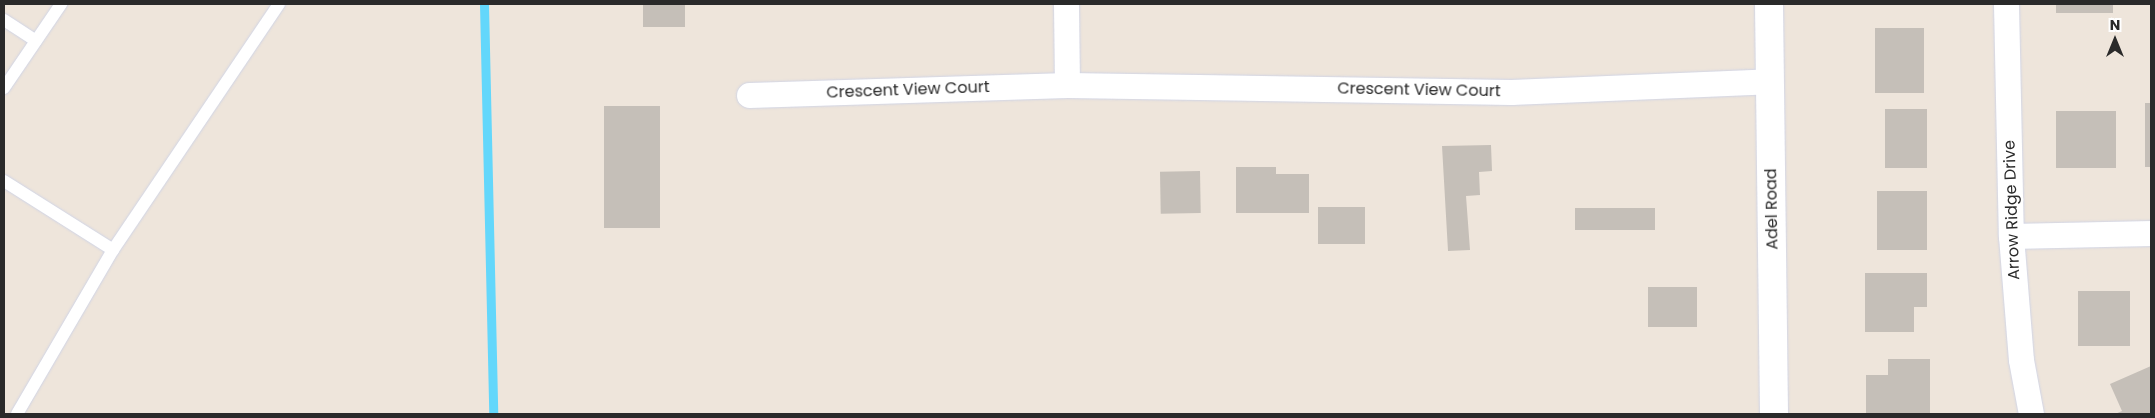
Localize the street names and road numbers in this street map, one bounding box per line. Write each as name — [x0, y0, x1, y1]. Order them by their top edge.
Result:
street label: Crescent View Court — [826, 78, 990, 102]
street label: Crescent View Court — [1337, 79, 1501, 101]
street label: Arrow Ridge Drive — [2000, 140, 2024, 280]
street label: Adel Road — [1762, 168, 1782, 250]

